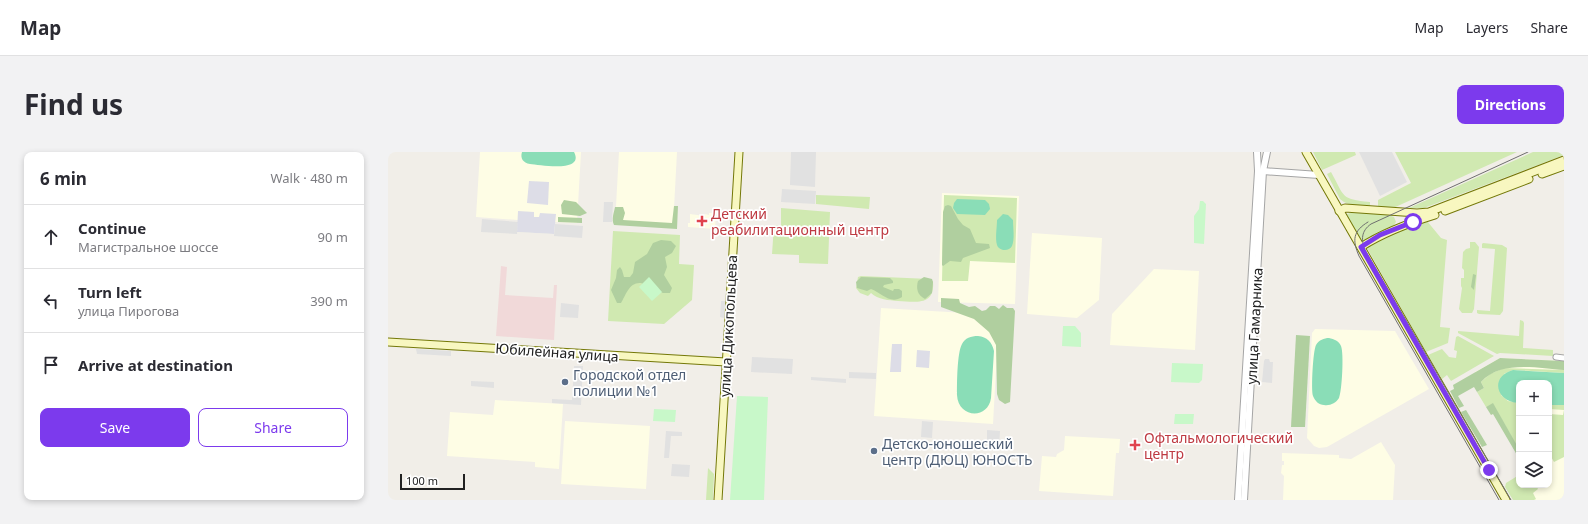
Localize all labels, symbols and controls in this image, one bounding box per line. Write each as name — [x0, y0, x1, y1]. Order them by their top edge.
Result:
text: Map — [20, 15, 61, 41]
text: Map — [1415, 18, 1444, 37]
text: Layers — [1466, 18, 1508, 37]
text: Share — [1530, 18, 1568, 37]
text: Find us — [24, 85, 123, 123]
button: Directions — [1457, 85, 1564, 124]
text: 6 min — [40, 167, 87, 190]
text: Walk · 480 m — [270, 169, 348, 187]
place label: Детский реабилитационный центр — [711, 204, 889, 239]
route start — [1404, 213, 1422, 231]
marker: Детский реабилитационный центр — [696, 215, 708, 227]
text: Continue — [78, 218, 146, 238]
icon: ahead — [40, 226, 62, 248]
text: 90 m — [318, 228, 348, 246]
text: Магистральное шоссе — [78, 238, 218, 256]
street label: улица Дикопольцева — [715, 254, 741, 398]
street label: улица Гамарника — [1241, 267, 1267, 385]
text: Turn left — [78, 282, 142, 302]
icon: left — [40, 290, 62, 312]
text: 390 m — [310, 292, 348, 310]
text: улица Пирогова — [78, 302, 179, 320]
street label: Юбилейная улица — [495, 338, 619, 366]
icon: arrive — [40, 354, 62, 376]
text: Arrive at destination — [78, 355, 233, 375]
place label: Городской отдел полиции №1 — [573, 365, 686, 400]
marker: Городской отдел полиции №1 — [560, 377, 570, 387]
map controls — [1516, 380, 1552, 488]
button: + — [1516, 380, 1552, 416]
button: Save — [40, 408, 190, 447]
button: Share — [198, 408, 348, 447]
button: − — [1516, 416, 1552, 452]
place label: Офтальмологический центр — [1144, 428, 1293, 463]
place label: Детско-юношеский центр (ДЮЦ) ЮНОСТЬ — [882, 434, 1032, 469]
marker: Офтальмологический центр — [1129, 439, 1141, 451]
marker: Детско-юношеский центр (ДЮЦ) ЮНОСТЬ — [869, 446, 879, 456]
button: layers — [1516, 452, 1552, 488]
route end — [1480, 461, 1498, 479]
scale bar — [400, 472, 465, 491]
text: 100 m — [406, 473, 438, 488]

